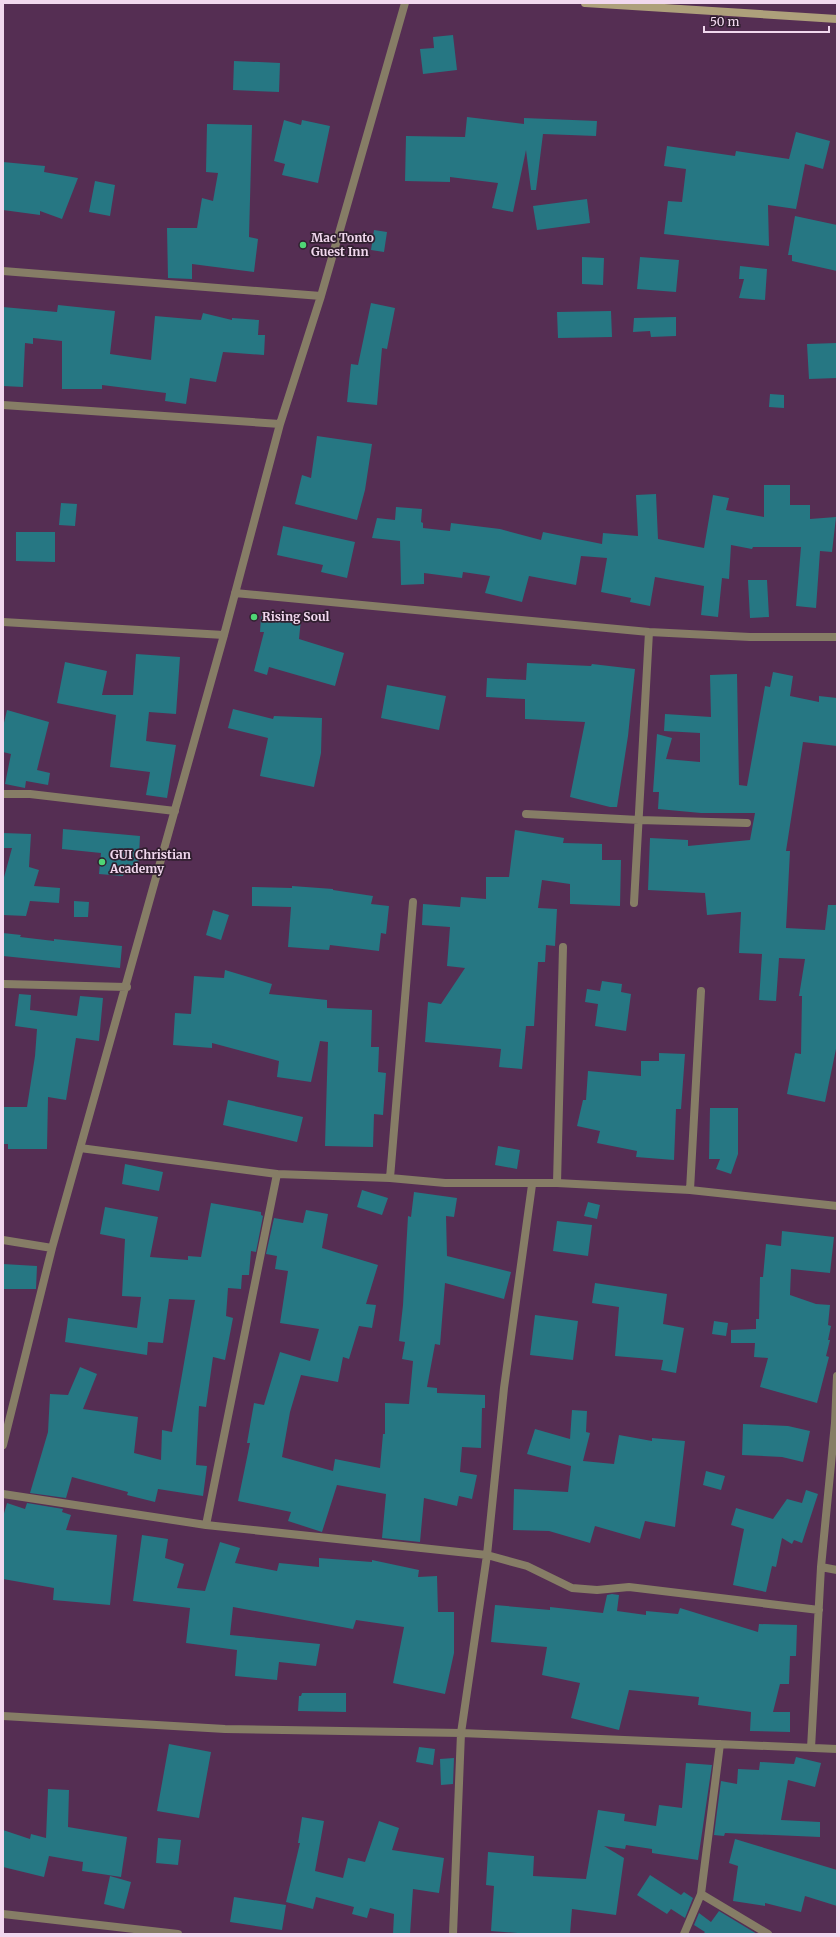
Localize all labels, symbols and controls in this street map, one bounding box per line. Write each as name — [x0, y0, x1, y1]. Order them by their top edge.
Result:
scale bar — [704, 8, 829, 34]
text: 50 m — [710, 14, 739, 29]
place label: Mac Tonto Guest Inn — [311, 230, 374, 259]
marker: Mac Tonto Guest Inn — [298, 240, 308, 250]
place label: Rising Soul — [262, 609, 330, 624]
marker: Rising Soul — [249, 612, 259, 622]
place label: GUI Christian Academy — [109, 847, 191, 876]
marker: GUI Christian Academy — [97, 857, 107, 867]

